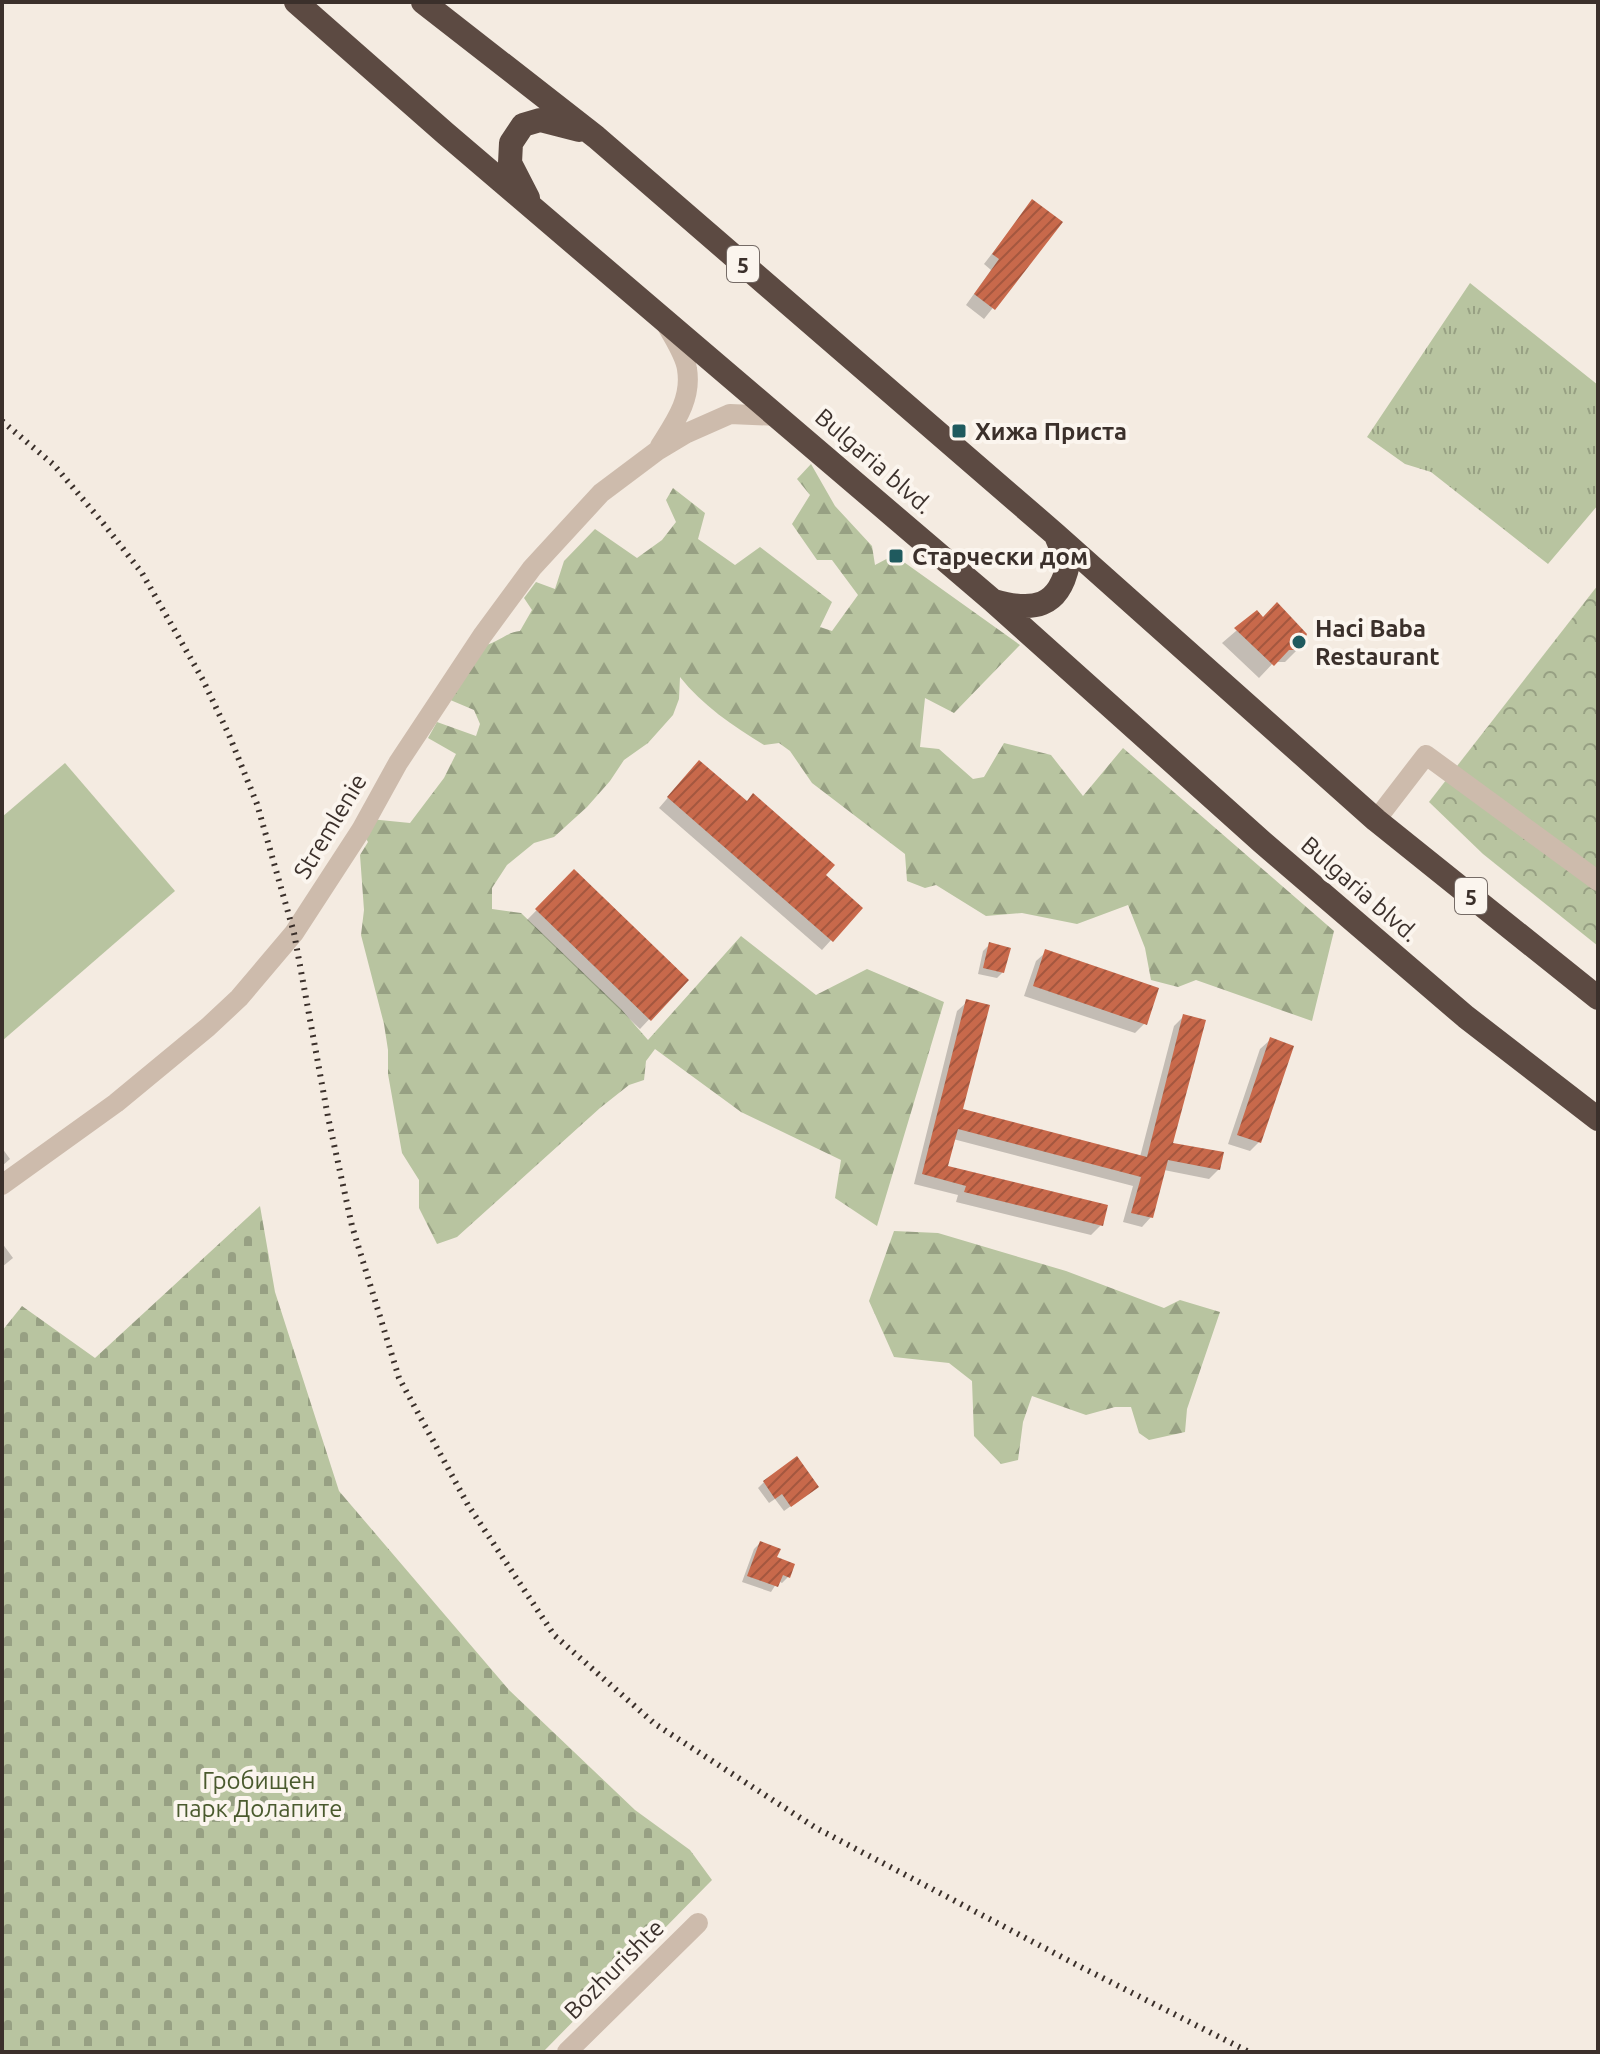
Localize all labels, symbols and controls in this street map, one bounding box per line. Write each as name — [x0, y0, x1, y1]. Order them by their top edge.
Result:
road number: 5 — [727, 246, 759, 282]
street label: Bulgaria blvd. — [810, 403, 938, 519]
place label: Хижа Приста — [975, 418, 1127, 445]
marker: Хижа Приста — [950, 422, 968, 440]
place label: Старчески дом — [912, 543, 1088, 570]
marker: Старчески дом — [887, 547, 905, 565]
place label: Haci Baba Restaurant — [1315, 615, 1440, 670]
marker: Haci Baba Restaurant — [1290, 633, 1308, 651]
street label: Stremlenie — [288, 769, 372, 883]
street label: Bulgaria blvd. — [1296, 831, 1424, 947]
road number: 5 — [1455, 878, 1487, 914]
park label: Гробищен парк Долапите — [175, 1767, 343, 1822]
street label: Bozhurishte — [559, 1914, 669, 2024]

